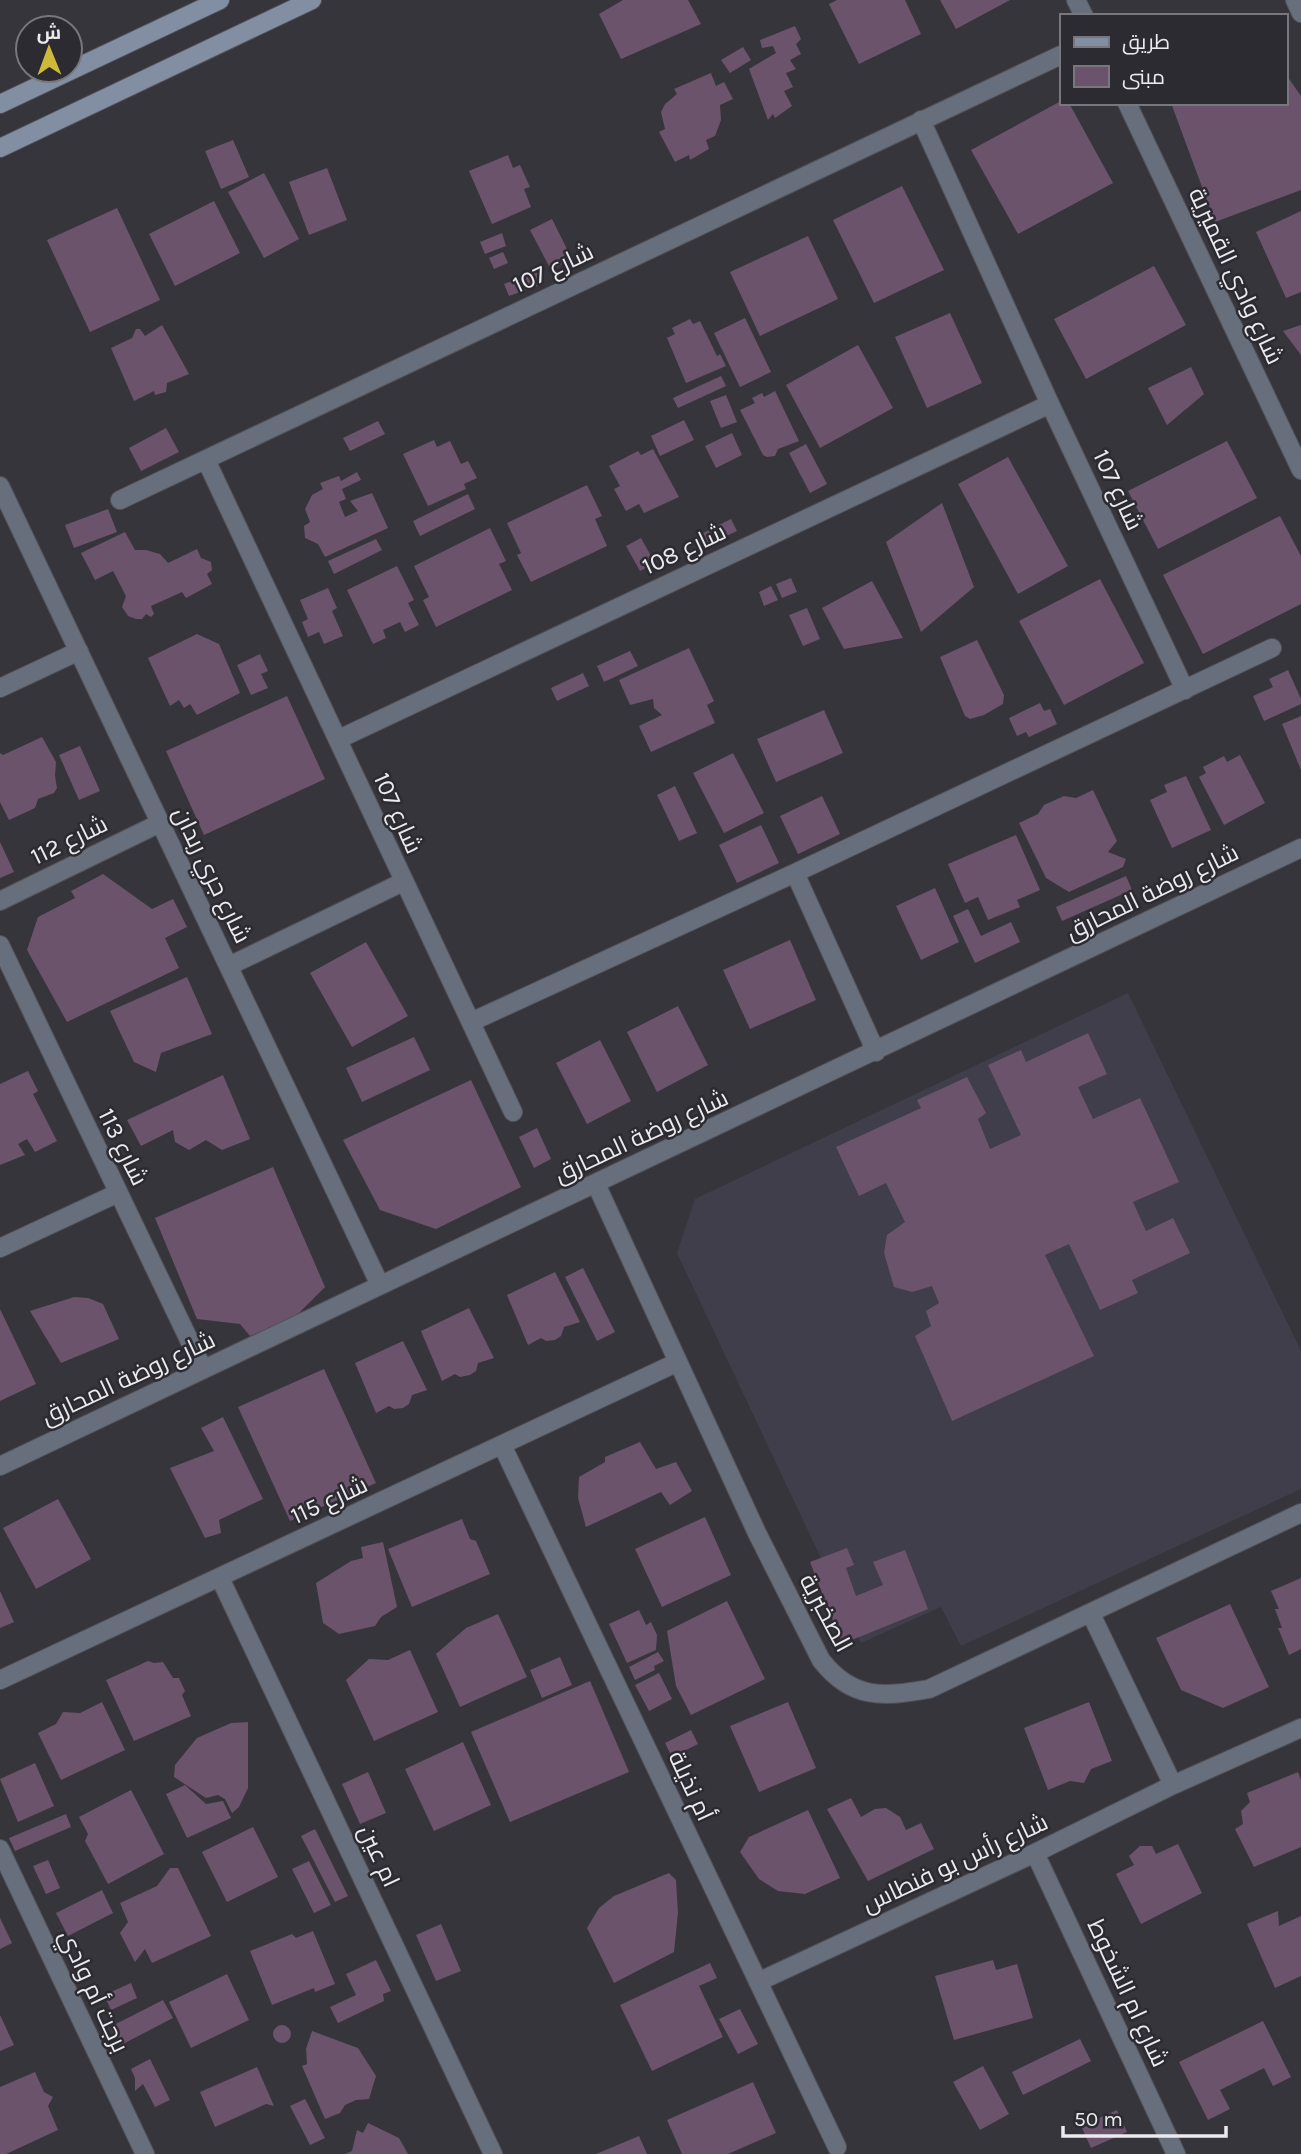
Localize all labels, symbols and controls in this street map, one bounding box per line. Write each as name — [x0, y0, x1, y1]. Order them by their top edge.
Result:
north arrow — [14, 14, 84, 84]
legend — [1060, 14, 1287, 105]
text: ش — [36, 22, 61, 44]
text: طريق — [1122, 30, 1170, 55]
text: مبنى — [1122, 65, 1165, 90]
street label: شارع وادي القميرية — [1179, 183, 1289, 370]
street label: شارع 107 — [508, 237, 599, 301]
street label: شارع 107 — [1085, 445, 1149, 536]
street label: شارع 108 — [638, 517, 731, 582]
street label: شارع 107 — [366, 768, 428, 859]
street label: شارع جري ربدان — [163, 802, 257, 949]
street label: شارع 112 — [26, 809, 113, 872]
street label: شارع روضة المحارق — [1061, 838, 1244, 948]
street label: شارع روضة المحارق — [550, 1083, 733, 1190]
street label: شارع 113 — [91, 1104, 154, 1191]
street label: شارع روضة المحارق — [37, 1325, 220, 1432]
street label: شارع 115 — [286, 1470, 373, 1532]
street label: الصخبرية — [794, 1569, 858, 1657]
street label: أم نذيلة — [661, 1746, 721, 1826]
street label: شارع رأس بو فنطاس — [857, 1806, 1053, 1920]
street label: ام عين — [351, 1821, 405, 1892]
street label: شارع ام الشخوط — [1080, 1915, 1174, 2072]
street label: برجت أم وادي — [50, 1924, 136, 2058]
scale bar — [1063, 2094, 1226, 2138]
text: 50 m — [1074, 2107, 1123, 2131]

